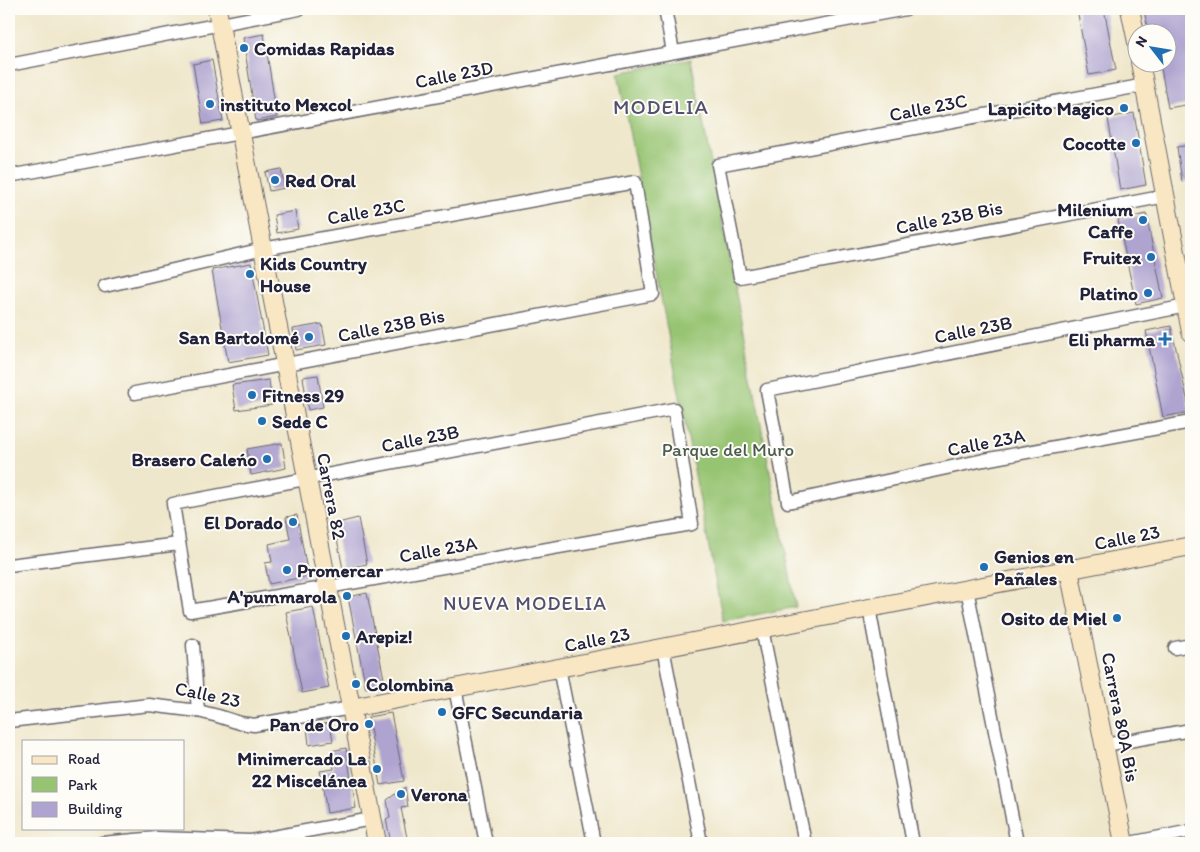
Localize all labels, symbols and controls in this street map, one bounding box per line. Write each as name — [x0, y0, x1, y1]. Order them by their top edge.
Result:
north arrow — [1128, 22, 1178, 72]
text: N — [1132, 33, 1151, 50]
place label: Comidas Rapidas — [254, 37, 395, 60]
marker: Comidas Rapidas — [238, 42, 250, 54]
street label: Calle 23D — [413, 56, 495, 93]
street label: Calle 23C — [887, 89, 969, 126]
place label: instituto Mexcol — [220, 93, 353, 116]
district label: MODELIA — [613, 94, 709, 119]
place label: Lapicito Magico — [988, 97, 1114, 120]
marker: instituto Mexcol — [204, 98, 216, 110]
marker: Lapicito Magico — [1118, 102, 1130, 114]
place label: Cocotte — [1063, 132, 1126, 155]
marker: Cocotte — [1130, 137, 1142, 149]
place label: Red Oral — [285, 169, 356, 192]
marker: Red Oral — [269, 174, 281, 186]
street label: Calle 23C — [325, 193, 407, 230]
street label: Calle 23B Bis — [894, 196, 1004, 239]
place label: Milenium Caffe — [1057, 198, 1133, 243]
marker: Milenium Caffe — [1137, 214, 1149, 226]
place label: Fruitex — [1083, 246, 1142, 269]
marker: Fruitex — [1145, 251, 1157, 263]
place label: Kids Country House — [260, 252, 368, 297]
marker: Kids Country House — [244, 268, 256, 280]
place label: Platino — [1079, 282, 1138, 305]
marker: Platino — [1142, 287, 1154, 299]
street label: Calle 23B Bis — [336, 304, 446, 347]
street label: Calle 23B — [932, 311, 1014, 348]
place label: San Bartolomé — [179, 326, 299, 349]
place label: Eli pharma — [1068, 328, 1155, 351]
marker: San Bartolomé — [303, 331, 315, 343]
marker: Eli pharma — [1159, 333, 1171, 345]
place label: Fitness 29 — [262, 384, 344, 407]
marker: Fitness 29 — [246, 389, 258, 401]
place label: Sede C — [272, 410, 328, 433]
marker: Sede C — [256, 415, 268, 427]
street label: Calle 23B — [379, 420, 461, 457]
street label: Calle 23A — [945, 424, 1027, 461]
park label: Parque del Muro — [662, 438, 794, 461]
place label: Brasero Caleńo — [131, 448, 257, 471]
street label: Carrera 82 — [312, 451, 351, 541]
marker: Brasero Caleńo — [261, 453, 273, 465]
place label: El Dorado — [204, 511, 283, 534]
marker: El Dorado — [287, 516, 299, 528]
street label: Calle 23 — [1092, 520, 1162, 555]
street label: Calle 23A — [397, 531, 479, 568]
place label: Genios en Pañales — [994, 545, 1074, 590]
place label: Promercar — [297, 559, 384, 582]
marker: Genios en Pañales — [978, 561, 990, 573]
marker: Promercar — [281, 564, 293, 576]
place label: A'pummarola — [227, 585, 338, 608]
marker: A'pummarola — [341, 590, 353, 602]
district label: NUEVA MODELIA — [443, 591, 607, 615]
place label: Osito de Miel — [1001, 607, 1108, 630]
marker: Osito de Miel — [1111, 612, 1123, 624]
street label: Calle 23 — [562, 622, 632, 657]
place label: Arepiz! — [355, 625, 413, 648]
marker: Arepiz! — [340, 630, 352, 642]
street label: Carrera 80A Bis — [1097, 650, 1144, 784]
place label: Colombina — [366, 673, 455, 696]
street label: Calle 23 — [173, 676, 243, 713]
marker: Colombina — [350, 678, 362, 690]
place label: GFC Secundaria — [452, 701, 583, 724]
marker: GFC Secundaria — [436, 706, 448, 718]
place label: Pan de Oro — [269, 713, 359, 736]
marker: Pan de Oro — [363, 718, 375, 730]
legend — [22, 740, 185, 830]
place label: Minimercado La 22 Miscelánea — [237, 747, 368, 792]
text: Road — [68, 750, 101, 768]
marker: Minimercado La 22 Miscelánea — [371, 763, 383, 775]
text: Park — [68, 776, 98, 794]
place label: Verona — [411, 783, 468, 806]
marker: Verona — [395, 788, 407, 800]
text: Building — [68, 800, 122, 818]

